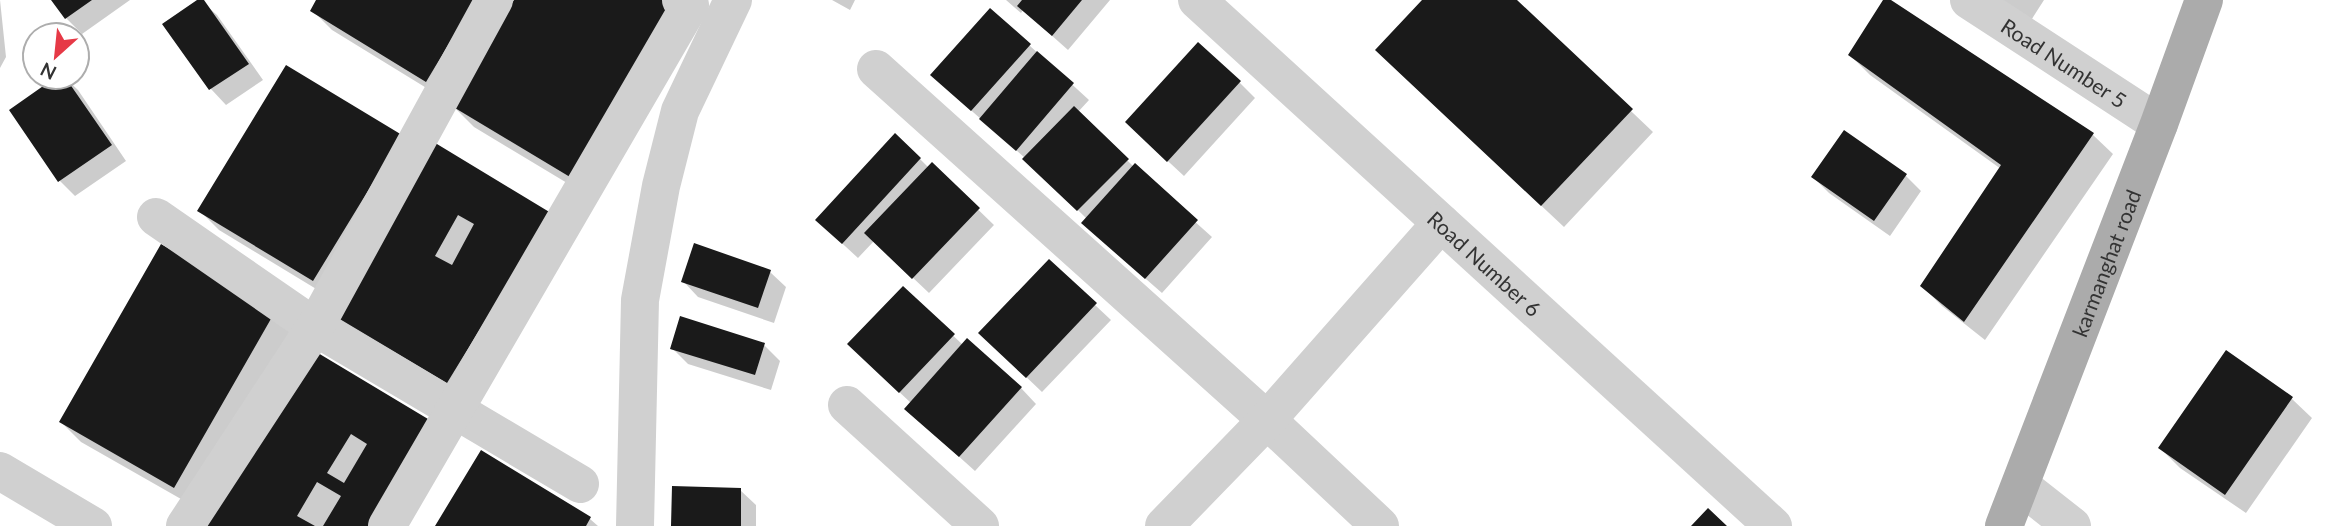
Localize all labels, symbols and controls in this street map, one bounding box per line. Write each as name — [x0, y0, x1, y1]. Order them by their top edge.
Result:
street label: Road Number 5 — [1997, 12, 2132, 112]
north arrow — [21, 21, 91, 91]
text: N — [36, 58, 60, 85]
street label: karmanghat road — [2066, 186, 2145, 340]
street label: Road Number 6 — [1423, 205, 1547, 321]

